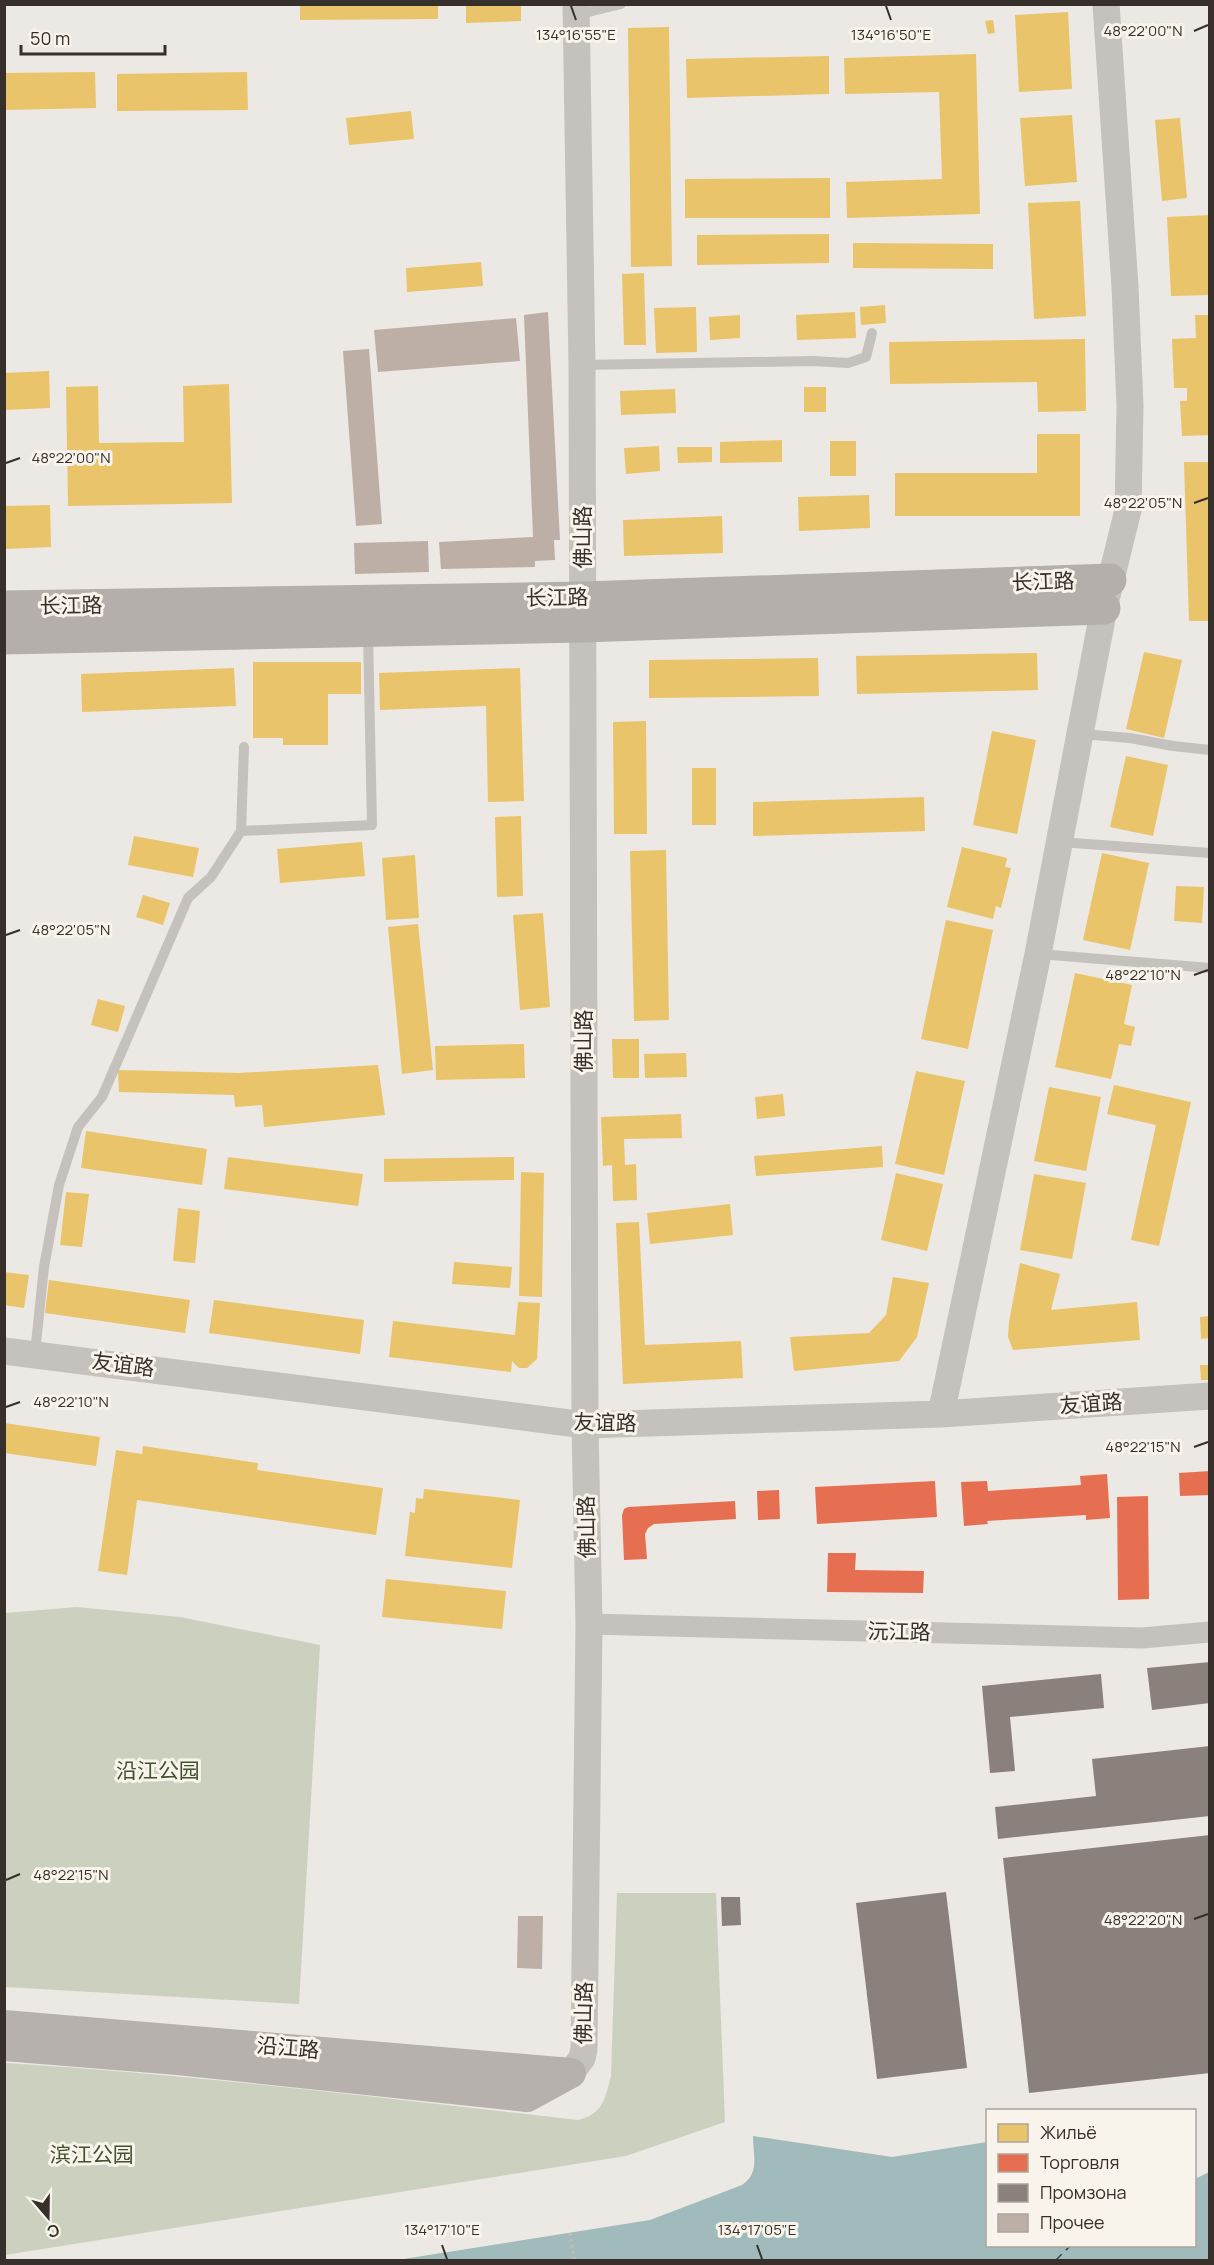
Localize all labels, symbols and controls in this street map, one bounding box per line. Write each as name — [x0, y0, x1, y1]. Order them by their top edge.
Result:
scale bar — [21, 18, 165, 56]
text: 48°22'00"N — [1103, 20, 1183, 41]
text: 134°16'55"E — [536, 24, 616, 45]
text: 134°16'50"E — [851, 24, 931, 45]
text: 50 m — [30, 26, 70, 50]
text: 48°22'00"N — [31, 447, 111, 468]
text: 48°22'05"N — [1104, 492, 1182, 513]
street label: 佛山路 — [568, 506, 596, 569]
street label: 长江路 — [1011, 566, 1075, 596]
street label: 长江路 — [525, 582, 589, 612]
street label: 长江路 — [39, 590, 103, 620]
text: 48°22'05"N — [32, 919, 110, 940]
text: 48°22'10"N — [1105, 964, 1181, 985]
street label: 佛山路 — [569, 1010, 597, 1073]
street label: 友谊路 — [90, 1346, 156, 1382]
street label: 友谊路 — [1059, 1387, 1123, 1419]
text: 48°22'10"N — [33, 1391, 109, 1412]
street label: 友谊路 — [573, 1407, 637, 1437]
text: 48°22'15"N — [1105, 1436, 1181, 1457]
street label: 佛山路 — [571, 1495, 601, 1559]
street label: 沅江路 — [867, 1616, 931, 1646]
park label: 沿江公园 — [116, 1756, 200, 1784]
text: 48°22'15"N — [33, 1864, 109, 1885]
text: 48°22'20"N — [1104, 1909, 1182, 1930]
street label: 佛山路 — [568, 1981, 598, 2045]
street label: 沿江路 — [255, 2030, 321, 2064]
legend — [986, 2109, 1196, 2247]
text: Жильё — [1040, 2120, 1097, 2144]
park label: 滨江公园 — [50, 2140, 134, 2168]
text: Торговля — [1040, 2150, 1119, 2174]
text: Промзона — [1040, 2180, 1127, 2204]
north arrow — [18, 2187, 78, 2247]
text: Прочее — [1040, 2210, 1105, 2234]
text: С — [44, 2219, 62, 2244]
text: 134°17'10"E — [404, 2219, 480, 2240]
text: 134°17'05"E — [718, 2219, 796, 2240]

